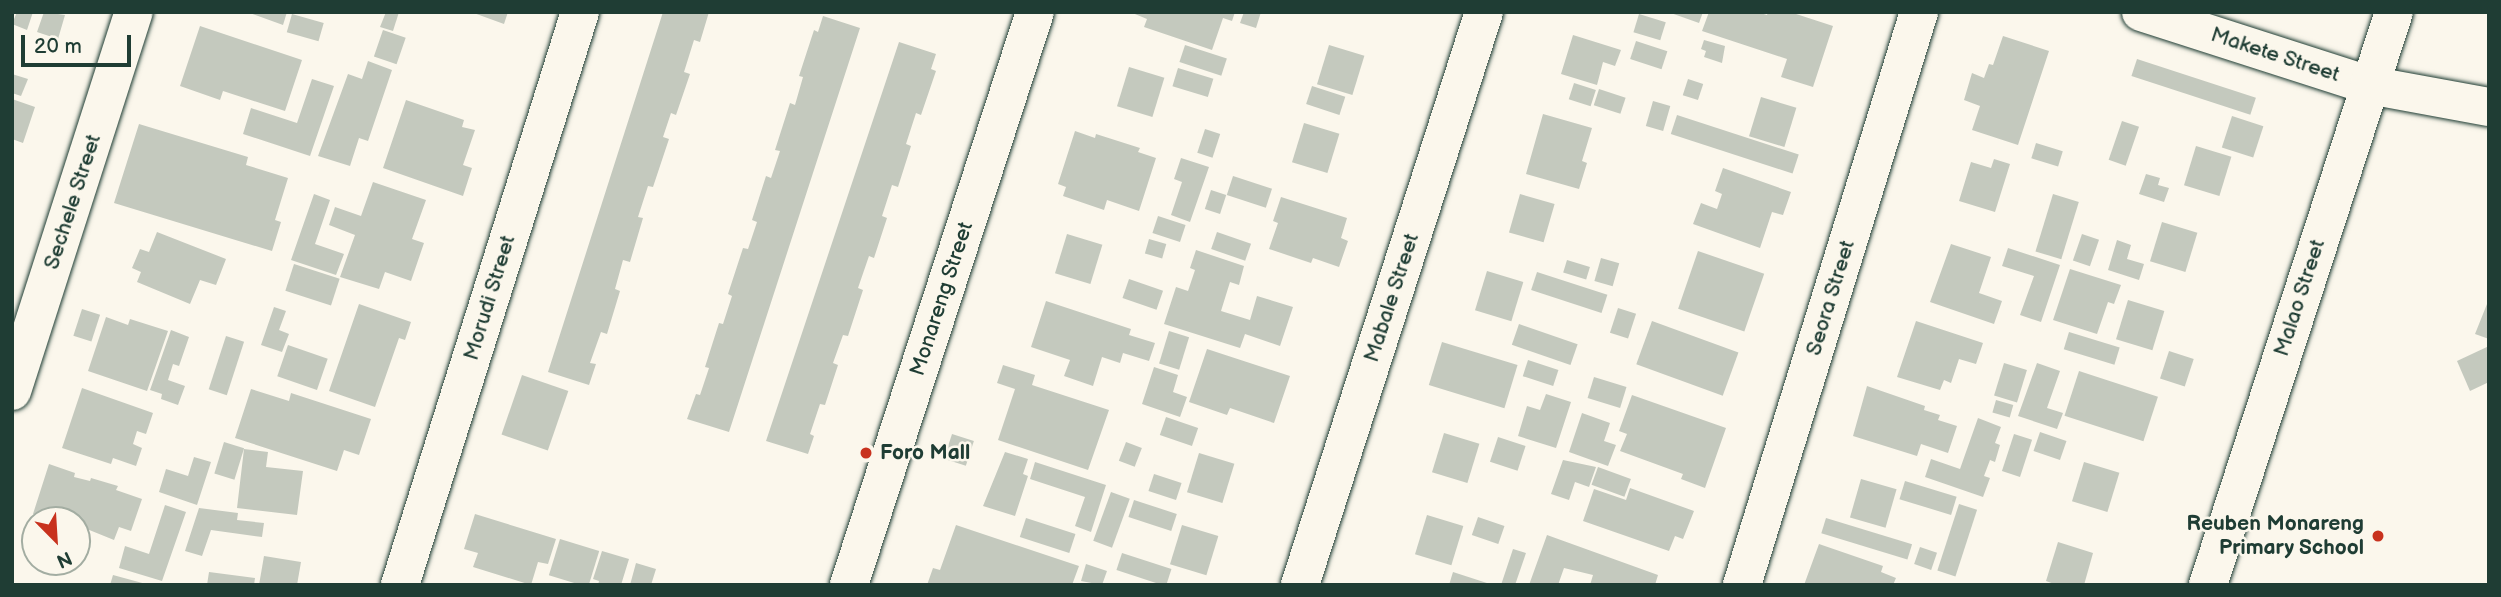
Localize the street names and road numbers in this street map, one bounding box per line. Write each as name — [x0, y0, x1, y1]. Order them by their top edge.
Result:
street label: Makete Street — [2207, 22, 2343, 88]
street label: Sechele Street — [39, 131, 107, 273]
street label: Monareng Street — [905, 219, 979, 379]
street label: Mabale Street — [1359, 230, 1425, 366]
street label: Morudi Street — [459, 232, 521, 364]
street label: Malao Street — [2269, 236, 2331, 360]
street label: Seora Street — [1801, 237, 1861, 359]

